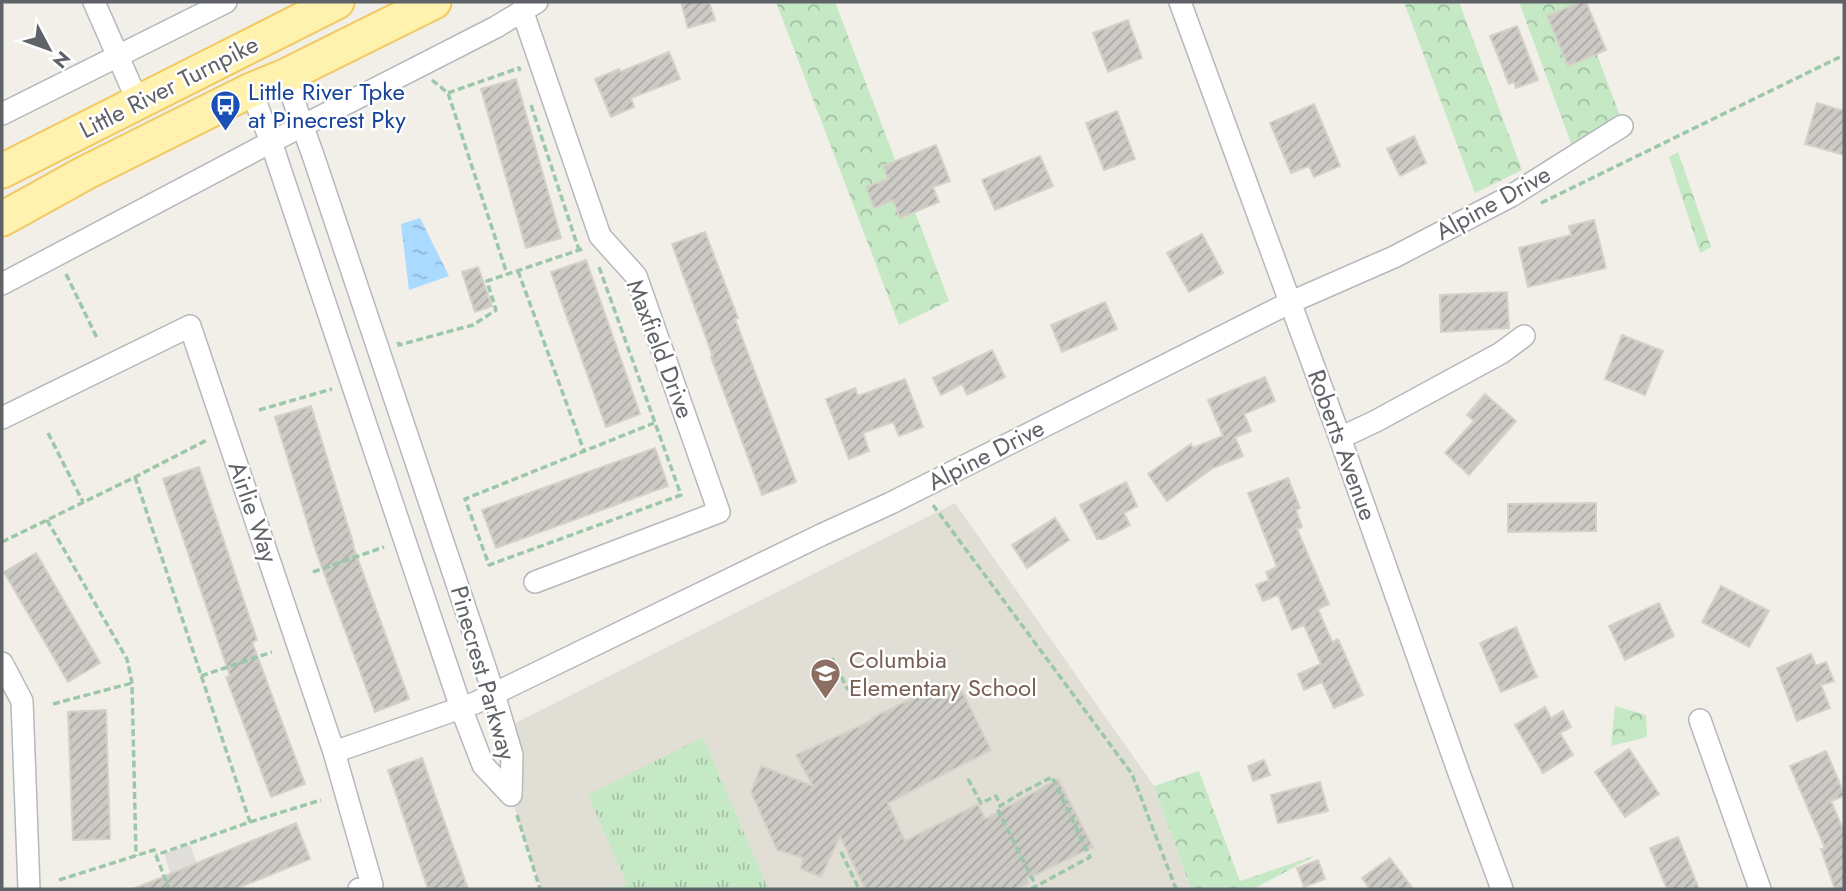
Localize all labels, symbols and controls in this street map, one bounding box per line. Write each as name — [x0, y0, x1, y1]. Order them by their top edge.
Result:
north arrow — [14, 14, 84, 84]
street label: Little River Turnpike — [73, 26, 264, 147]
text: N — [46, 45, 77, 74]
place label: Little River Tpke at Pinecrest Pky — [248, 74, 406, 137]
bus stop icon: Little River Tpke at Pinecrest Pky — [208, 89, 242, 133]
street label: Alpine Drive — [1429, 157, 1557, 249]
street label: Maxfield Drive — [618, 274, 703, 423]
street label: Roberts Avenue — [1299, 365, 1386, 525]
street label: Alpine Drive — [921, 410, 1050, 499]
street label: Airlie Way — [220, 457, 287, 568]
street label: Pinecrest Parkway — [442, 581, 525, 765]
place label: Columbia Elementary School — [849, 642, 1037, 705]
school or university icon: Columbia Elementary School — [809, 657, 843, 701]

